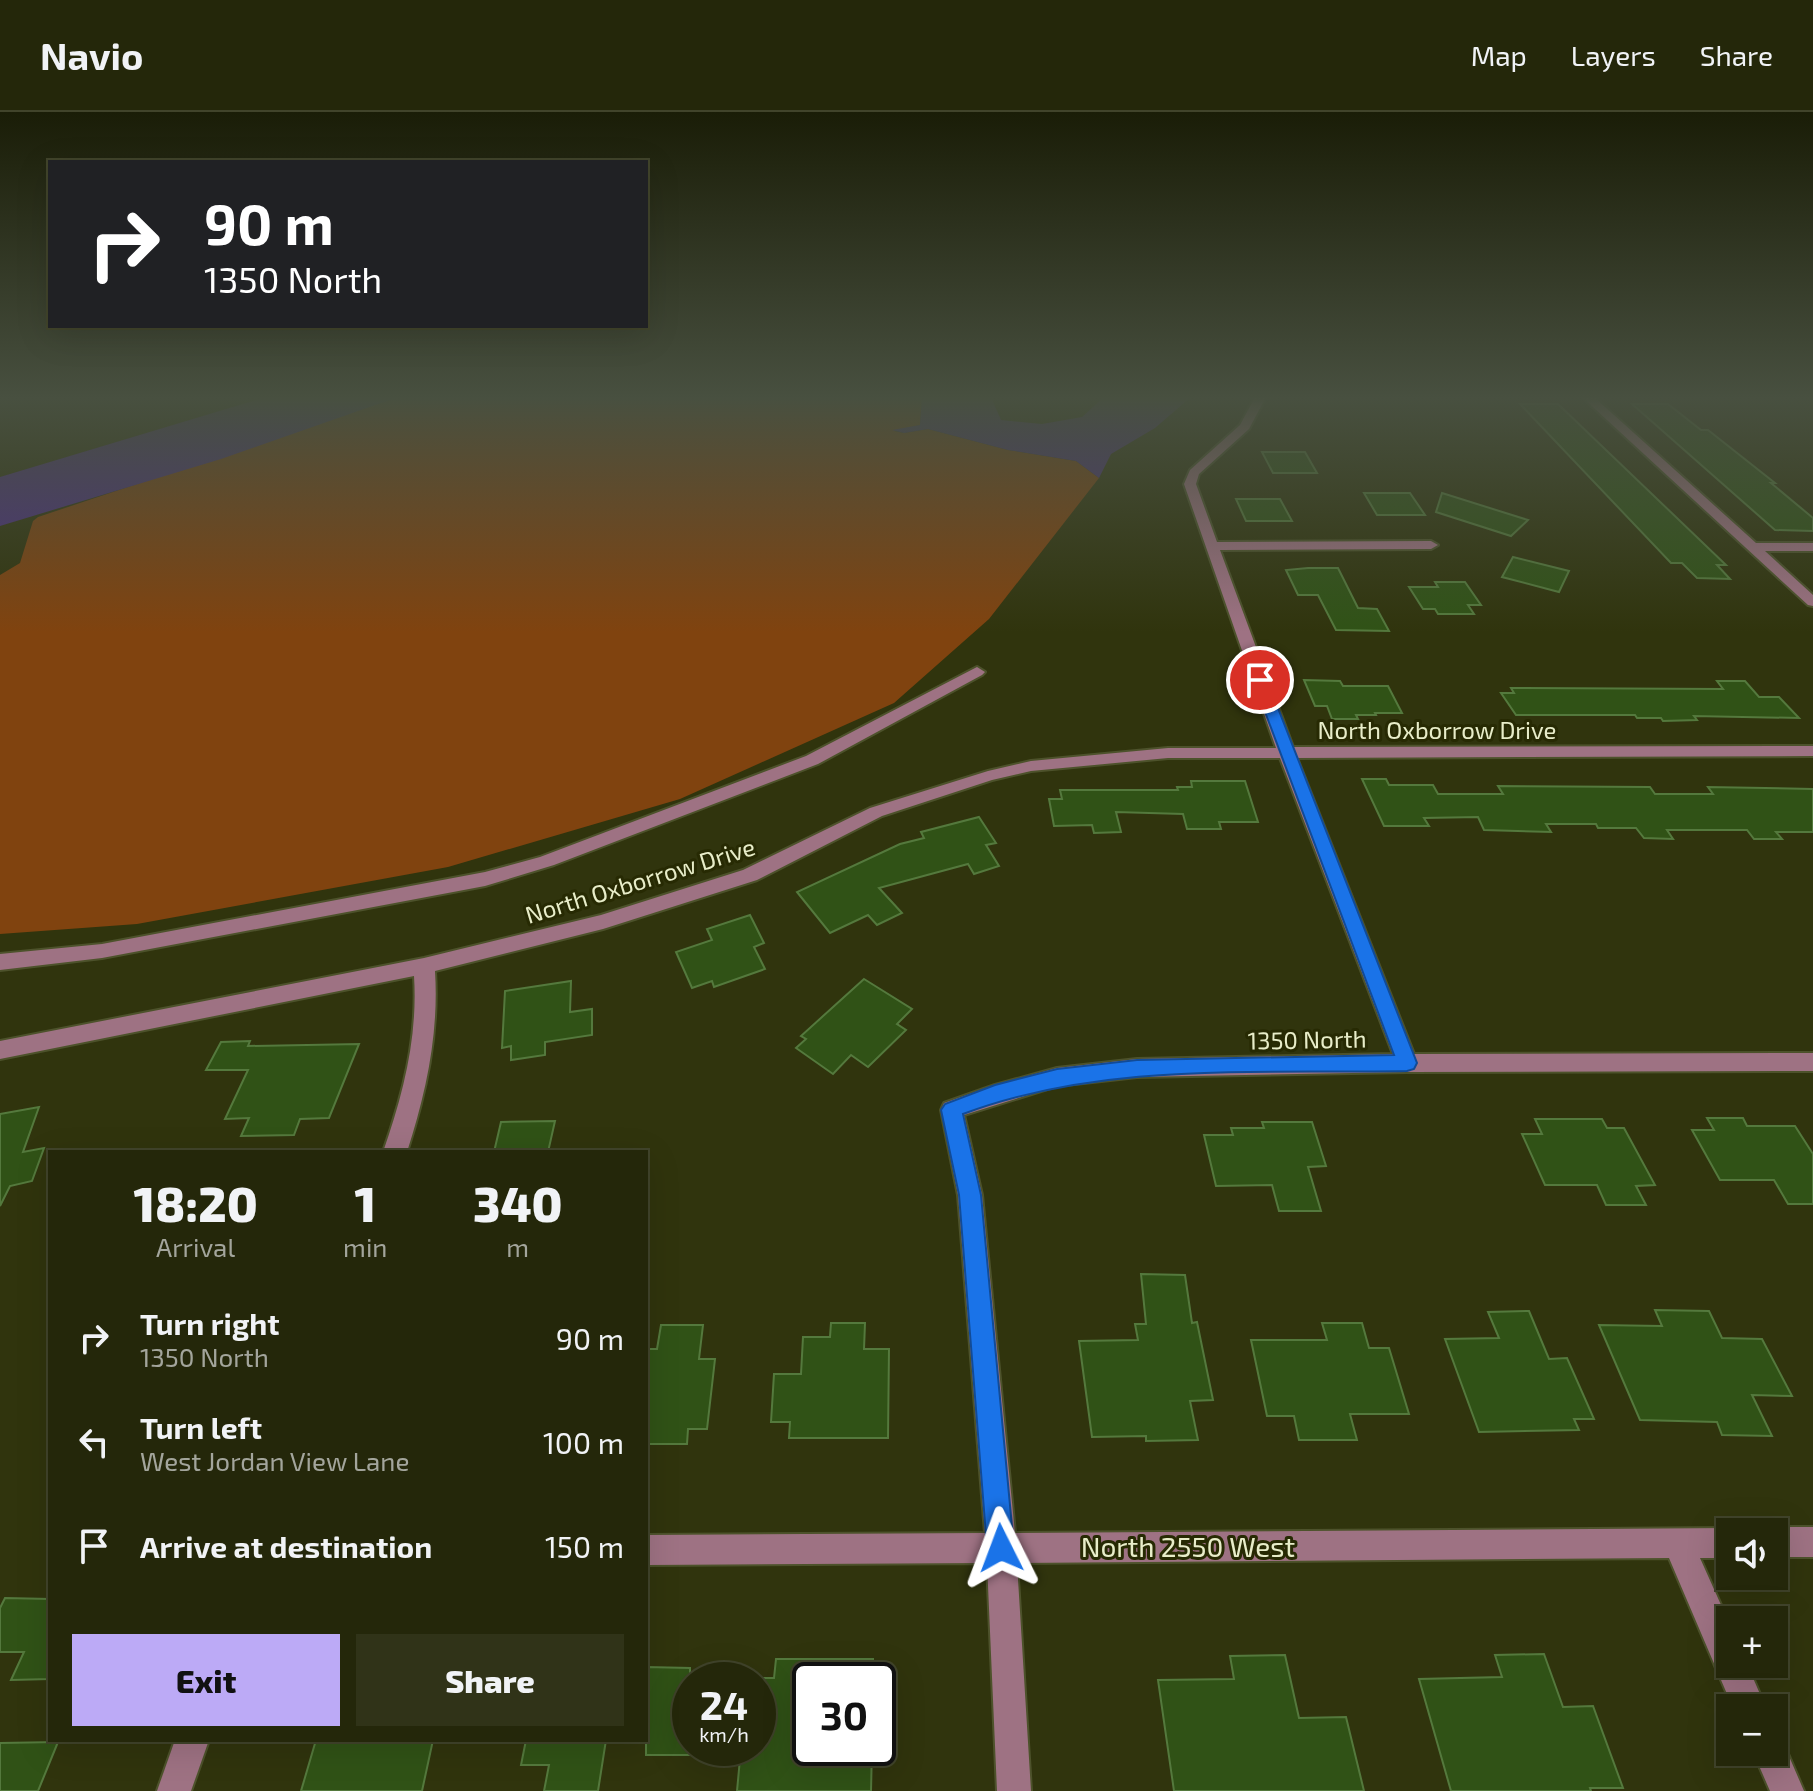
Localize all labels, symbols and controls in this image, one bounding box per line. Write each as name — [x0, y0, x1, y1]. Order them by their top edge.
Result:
text: Navio — [40, 32, 143, 78]
text: Map — [1471, 38, 1527, 72]
text: Layers — [1571, 38, 1656, 72]
text: Share — [1700, 38, 1773, 72]
text: 90 m — [204, 189, 334, 256]
icon: right — [72, 192, 176, 296]
text: 1350 North — [204, 257, 382, 300]
pin — [1226, 646, 1294, 714]
icon: arrive — [1238, 658, 1282, 702]
street label: North Oxborrow Drive — [1318, 715, 1556, 744]
street label: North Oxborrow Drive — [522, 831, 758, 929]
street label: 1350 North — [1247, 1023, 1367, 1055]
text: 18:20 — [133, 1174, 258, 1232]
text: 1 — [354, 1174, 376, 1232]
text: 340 — [473, 1174, 563, 1232]
text: Arrival — [156, 1231, 235, 1262]
text: min — [343, 1231, 387, 1262]
text: m — [506, 1231, 529, 1262]
text: Turn right — [140, 1305, 280, 1341]
icon: right — [72, 1316, 116, 1360]
text: 90 m — [556, 1320, 624, 1356]
text: 1350 North — [140, 1341, 269, 1372]
text: Turn left — [140, 1409, 262, 1445]
icon: left — [72, 1420, 116, 1464]
text: 100 m — [543, 1424, 624, 1460]
text: West Jordan View Lane — [140, 1445, 409, 1476]
position arrow — [959, 1506, 1043, 1590]
map controls — [1716, 1518, 1788, 1766]
button: sound — [1716, 1518, 1788, 1590]
icon: arrive — [72, 1524, 116, 1568]
text: Arrive at destination — [140, 1528, 432, 1564]
text: 150 m — [545, 1528, 624, 1564]
street label: North 2550 West — [1081, 1529, 1295, 1563]
button: + — [1716, 1606, 1788, 1678]
button: Exit — [72, 1634, 340, 1726]
button: Share — [356, 1634, 624, 1726]
speed limit sign: 30 — [792, 1662, 896, 1766]
text: 24 — [700, 1680, 748, 1728]
button: − — [1716, 1694, 1788, 1766]
text: km/h — [699, 1722, 749, 1746]

